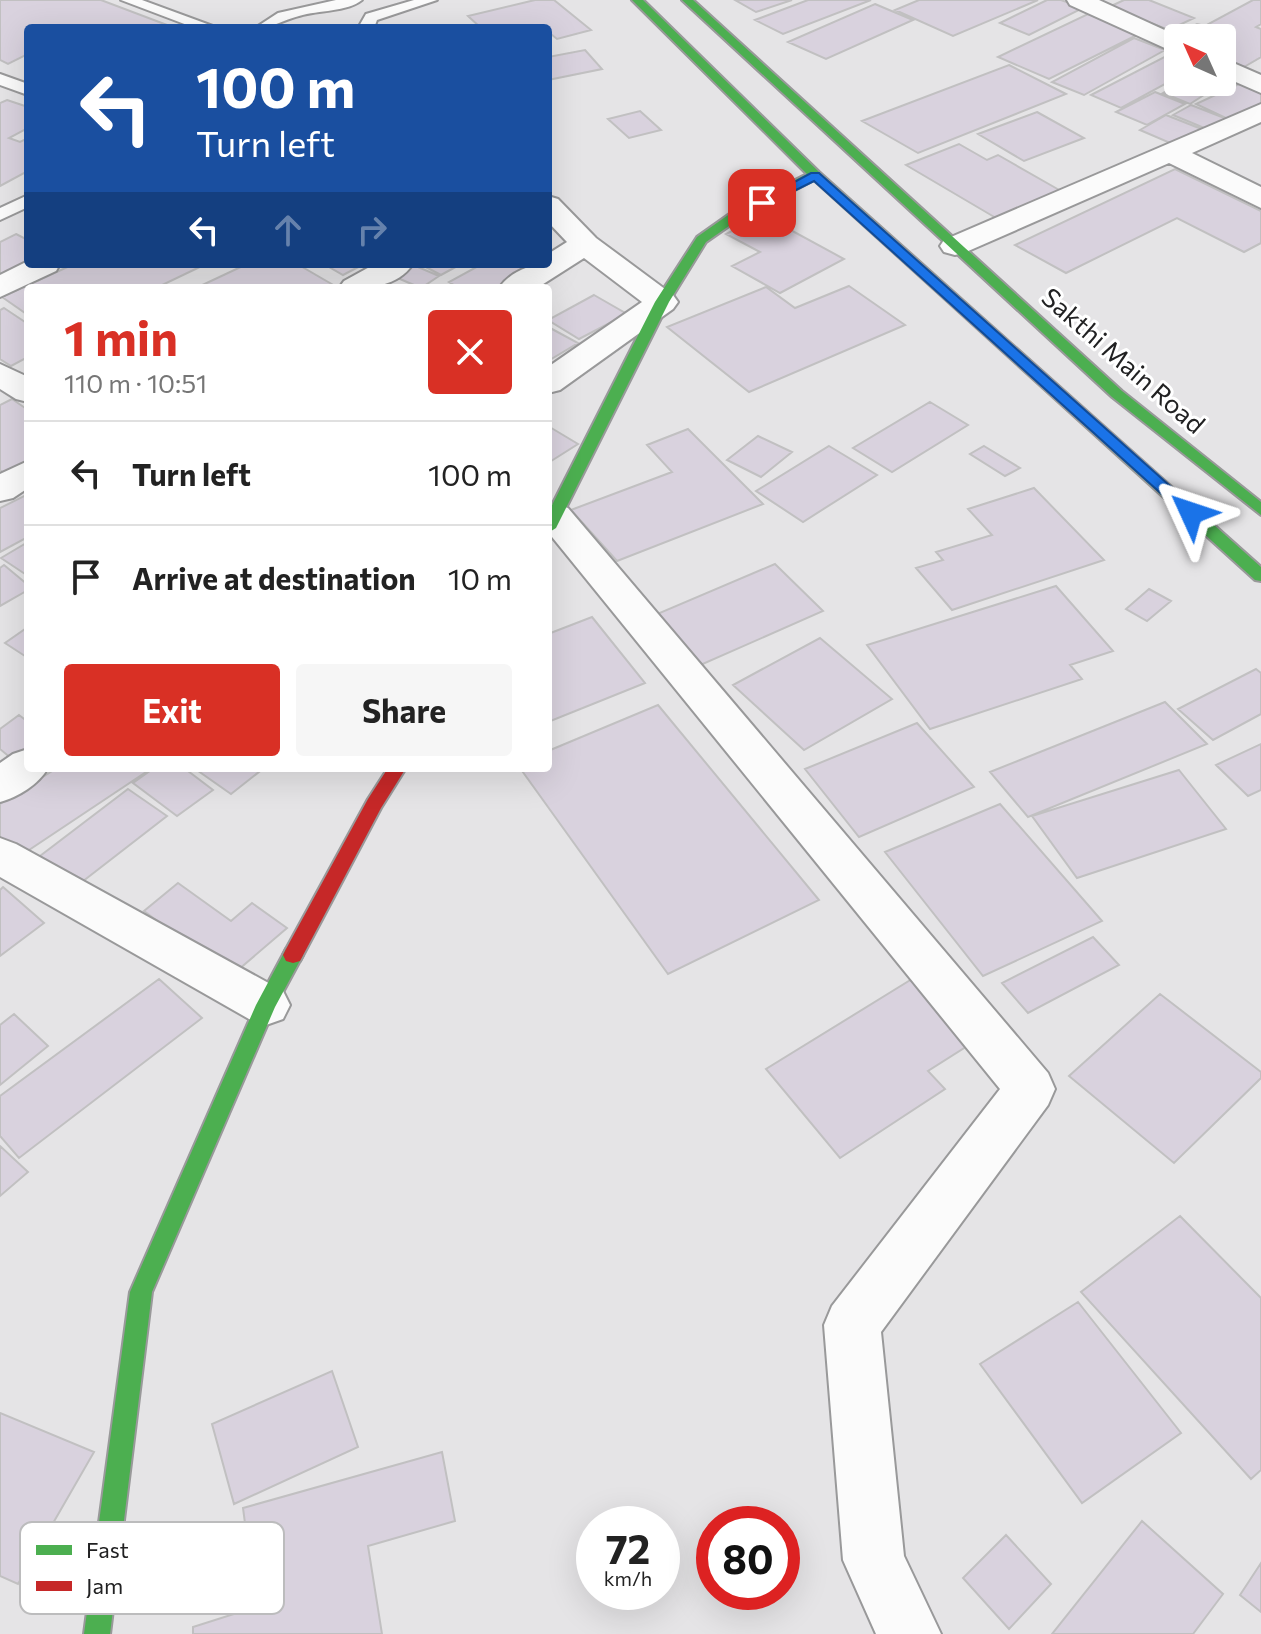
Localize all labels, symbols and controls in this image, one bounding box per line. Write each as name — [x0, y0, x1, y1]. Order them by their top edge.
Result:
north arrow — [1164, 24, 1236, 96]
map controls — [1164, 24, 1236, 96]
text: 100 m — [196, 51, 355, 120]
icon: left — [64, 56, 168, 160]
text: Turn left — [196, 120, 335, 164]
pin — [728, 169, 796, 237]
icon: arrive — [740, 181, 784, 225]
icon: left — [182, 208, 226, 252]
icon: ahead — [266, 208, 310, 252]
icon: right — [350, 208, 394, 252]
street label: Sakthi Main Road — [1036, 281, 1212, 439]
text: 1 min — [64, 307, 178, 366]
button: close — [428, 310, 512, 394]
text: 110 m · 10:51 — [64, 367, 207, 398]
icon: left — [64, 451, 108, 495]
text: Turn left — [132, 455, 251, 492]
text: 100 m — [428, 455, 512, 492]
position arrow — [1149, 471, 1233, 555]
icon: arrive — [64, 555, 108, 599]
text: Arrive at destination — [132, 559, 416, 596]
text: 10 m — [448, 559, 512, 596]
button: Exit — [64, 664, 280, 756]
button: Share — [296, 664, 512, 756]
speed limit sign: 80 — [696, 1506, 800, 1610]
legend — [20, 1522, 284, 1614]
text: 72 — [606, 1523, 650, 1572]
text: Fast — [86, 1536, 129, 1563]
text: km/h — [604, 1566, 652, 1590]
text: Jam — [86, 1572, 123, 1599]

